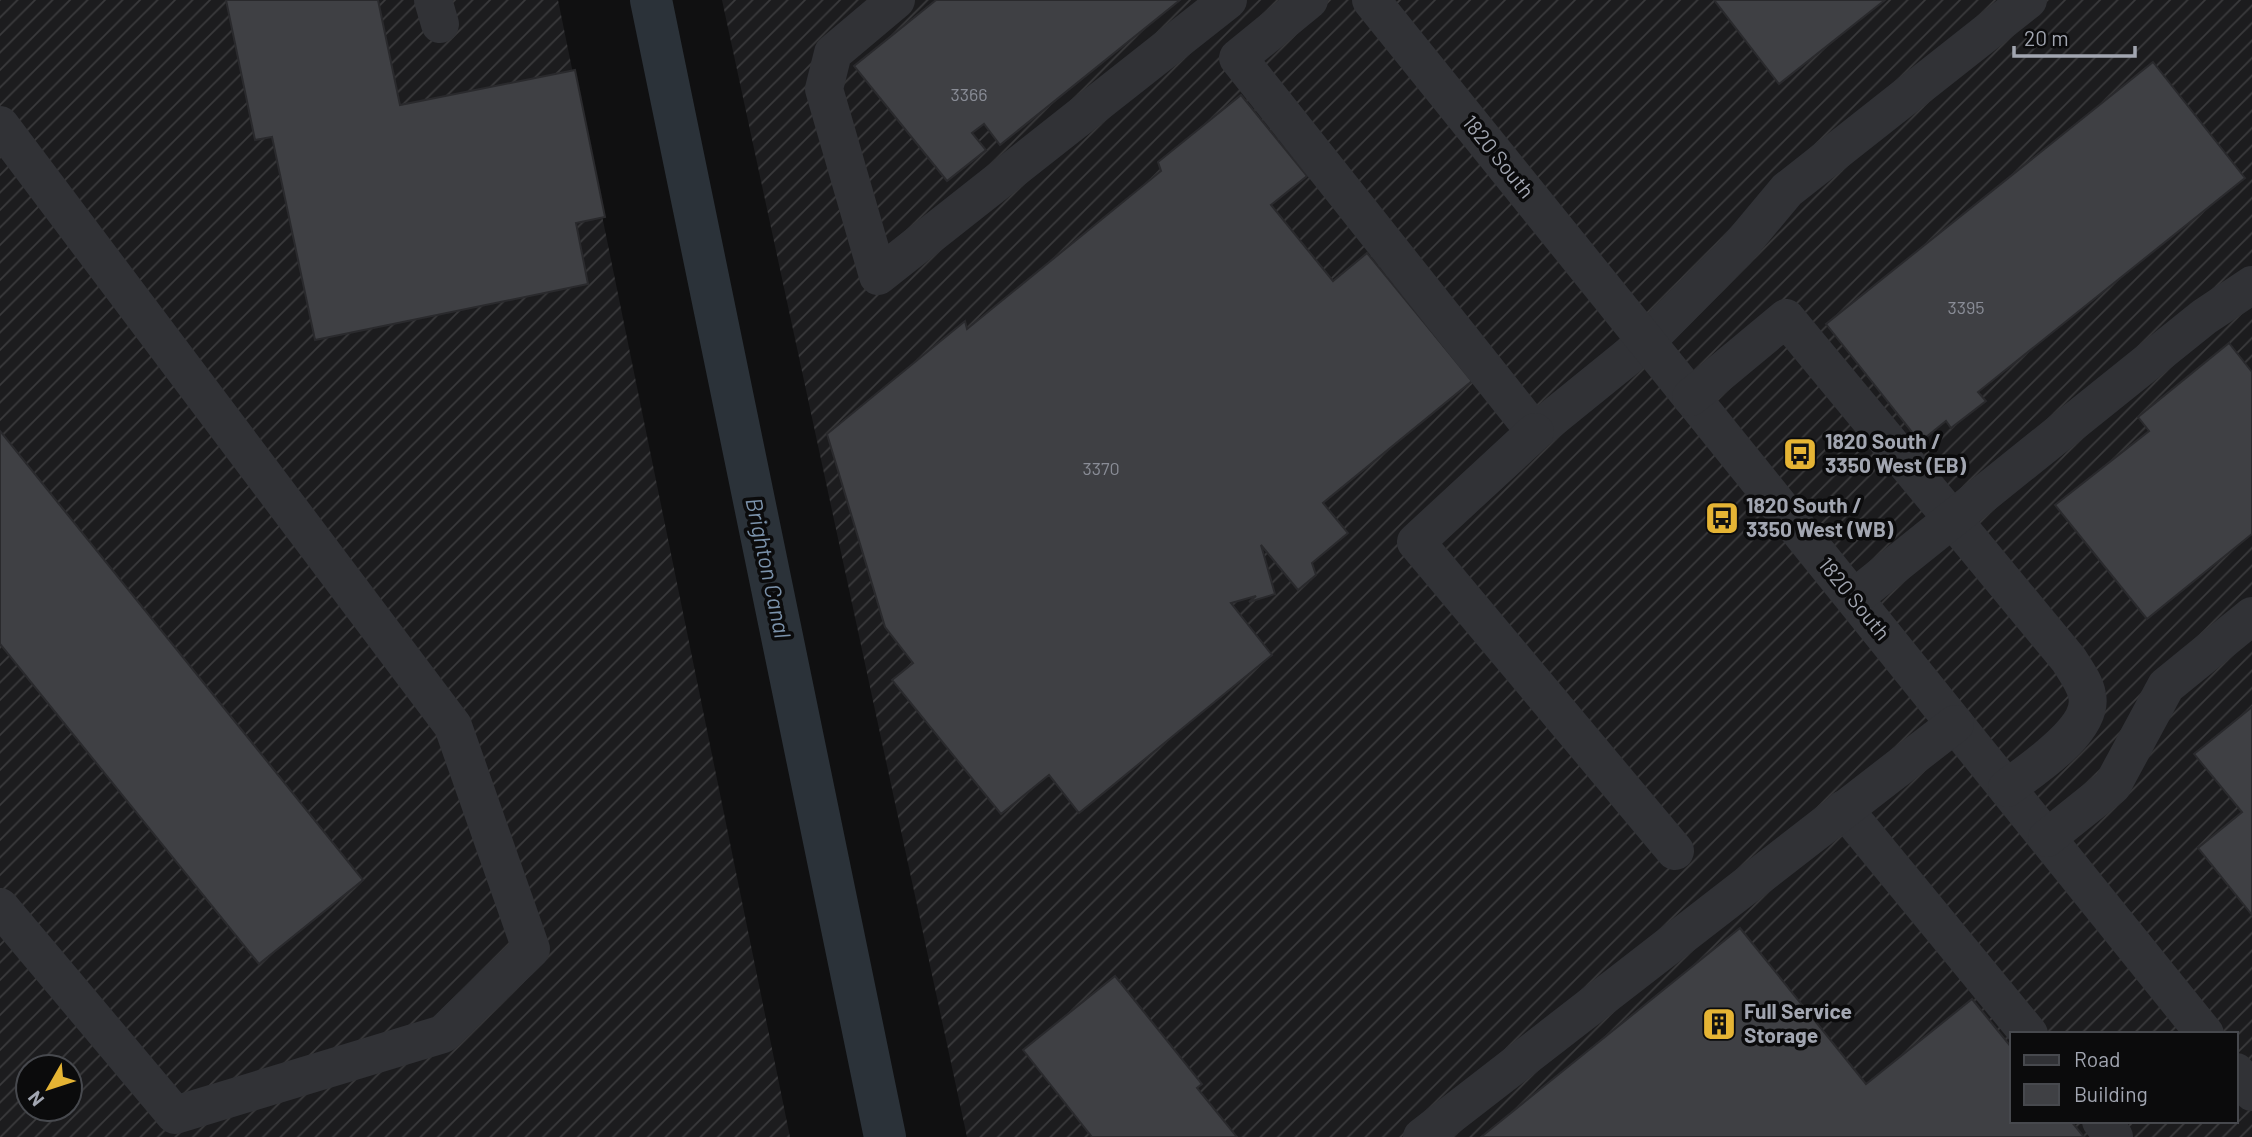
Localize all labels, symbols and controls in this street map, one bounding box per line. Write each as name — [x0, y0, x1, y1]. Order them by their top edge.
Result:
scale bar — [2014, 14, 2135, 58]
text: 20 m — [2024, 25, 2069, 50]
house number: 3366 — [950, 83, 988, 105]
street label: 1820 South — [1458, 110, 1540, 203]
house number: 3395 — [1947, 296, 1985, 318]
place label: 1820 South / 3350 West (EB) — [1825, 428, 1967, 477]
bus stop icon: 1820 South / 3350 West (EB) — [1781, 435, 1819, 473]
house number: 3370 — [1082, 457, 1120, 479]
place label: 1820 South / 3350 West (WB) — [1746, 492, 1894, 541]
water label: Brighton Canal — [740, 495, 798, 641]
bus stop icon: 1820 South / 3350 West (WB) — [1703, 499, 1741, 537]
street label: 1820 South — [1814, 552, 1896, 645]
place label: Full Service Storage — [1744, 998, 1852, 1047]
building icon: Full Service Storage — [1700, 1005, 1738, 1043]
legend — [2010, 1032, 2238, 1123]
text: Road — [2074, 1046, 2120, 1071]
north arrow — [14, 1053, 84, 1123]
text: Building — [2074, 1081, 2148, 1106]
text: N — [22, 1087, 48, 1111]

